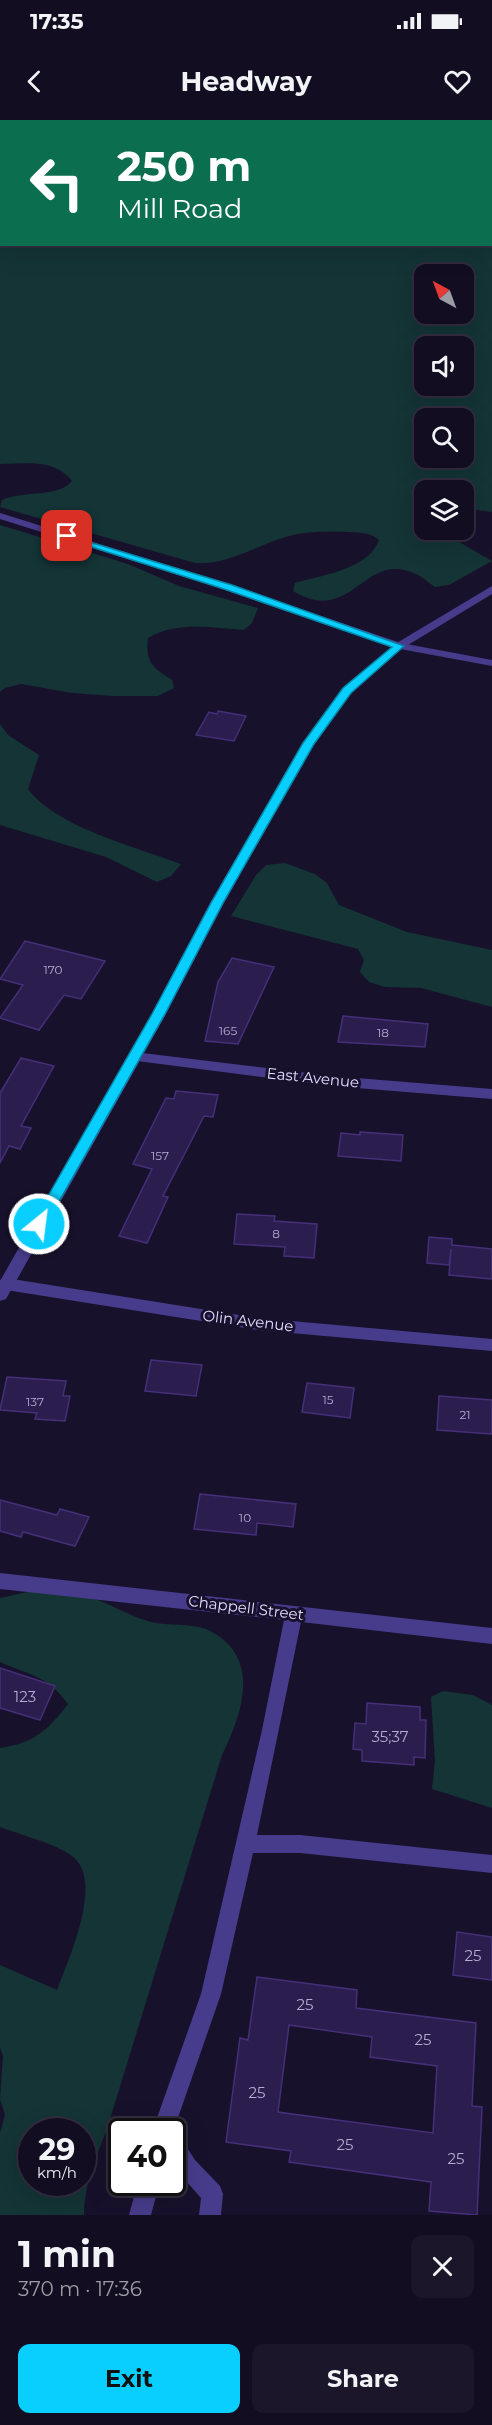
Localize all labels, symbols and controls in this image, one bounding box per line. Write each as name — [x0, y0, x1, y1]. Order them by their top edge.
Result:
text: 17:35 — [30, 8, 83, 35]
icon: back — [18, 65, 51, 98]
text: Headway — [180, 65, 312, 98]
icon: heart — [441, 65, 474, 98]
text: 250 m — [117, 140, 251, 192]
icon: left — [18, 144, 96, 222]
text: Mill Road — [117, 192, 242, 225]
north arrow — [414, 264, 474, 324]
map controls — [414, 264, 474, 540]
button: sound — [414, 336, 474, 396]
button: search — [414, 408, 474, 468]
button: layers — [414, 480, 474, 540]
pin — [41, 510, 92, 561]
icon: arrive — [50, 519, 83, 552]
house number: 170 — [43, 962, 63, 977]
house number: 165 — [219, 1023, 237, 1038]
house number: 18 — [377, 1025, 389, 1040]
street label: East Avenue — [266, 1063, 360, 1092]
house number: 157 — [151, 1148, 169, 1163]
position arrow — [7, 1192, 71, 1256]
house number: 8 — [272, 1226, 280, 1241]
street label: Olin Avenue — [202, 1306, 295, 1335]
house number: 15 — [322, 1392, 334, 1407]
house number: 137 — [26, 1394, 44, 1409]
house number: 21 — [459, 1407, 471, 1422]
house number: 10 — [239, 1510, 251, 1525]
street label: Chappell Street — [187, 1591, 305, 1624]
house number: 123 — [14, 1687, 36, 1706]
house number: 35;37 — [371, 1727, 409, 1746]
house number: 25 — [464, 1946, 482, 1965]
house number: 25 — [296, 1995, 314, 2014]
house number: 25 — [414, 2030, 432, 2049]
house number: 25 — [248, 2083, 266, 2102]
speed limit sign: 40 — [108, 2118, 186, 2196]
text: 29 — [39, 2131, 75, 2168]
house number: 25 — [336, 2135, 354, 2154]
house number: 25 — [447, 2149, 465, 2168]
text: km/h — [37, 2163, 77, 2182]
text: 1 min — [18, 2232, 116, 2276]
button: close — [411, 2235, 474, 2298]
text: 370 m · 17:36 — [18, 2277, 142, 2301]
button: Exit — [18, 2344, 240, 2413]
button: Share — [252, 2344, 474, 2413]

